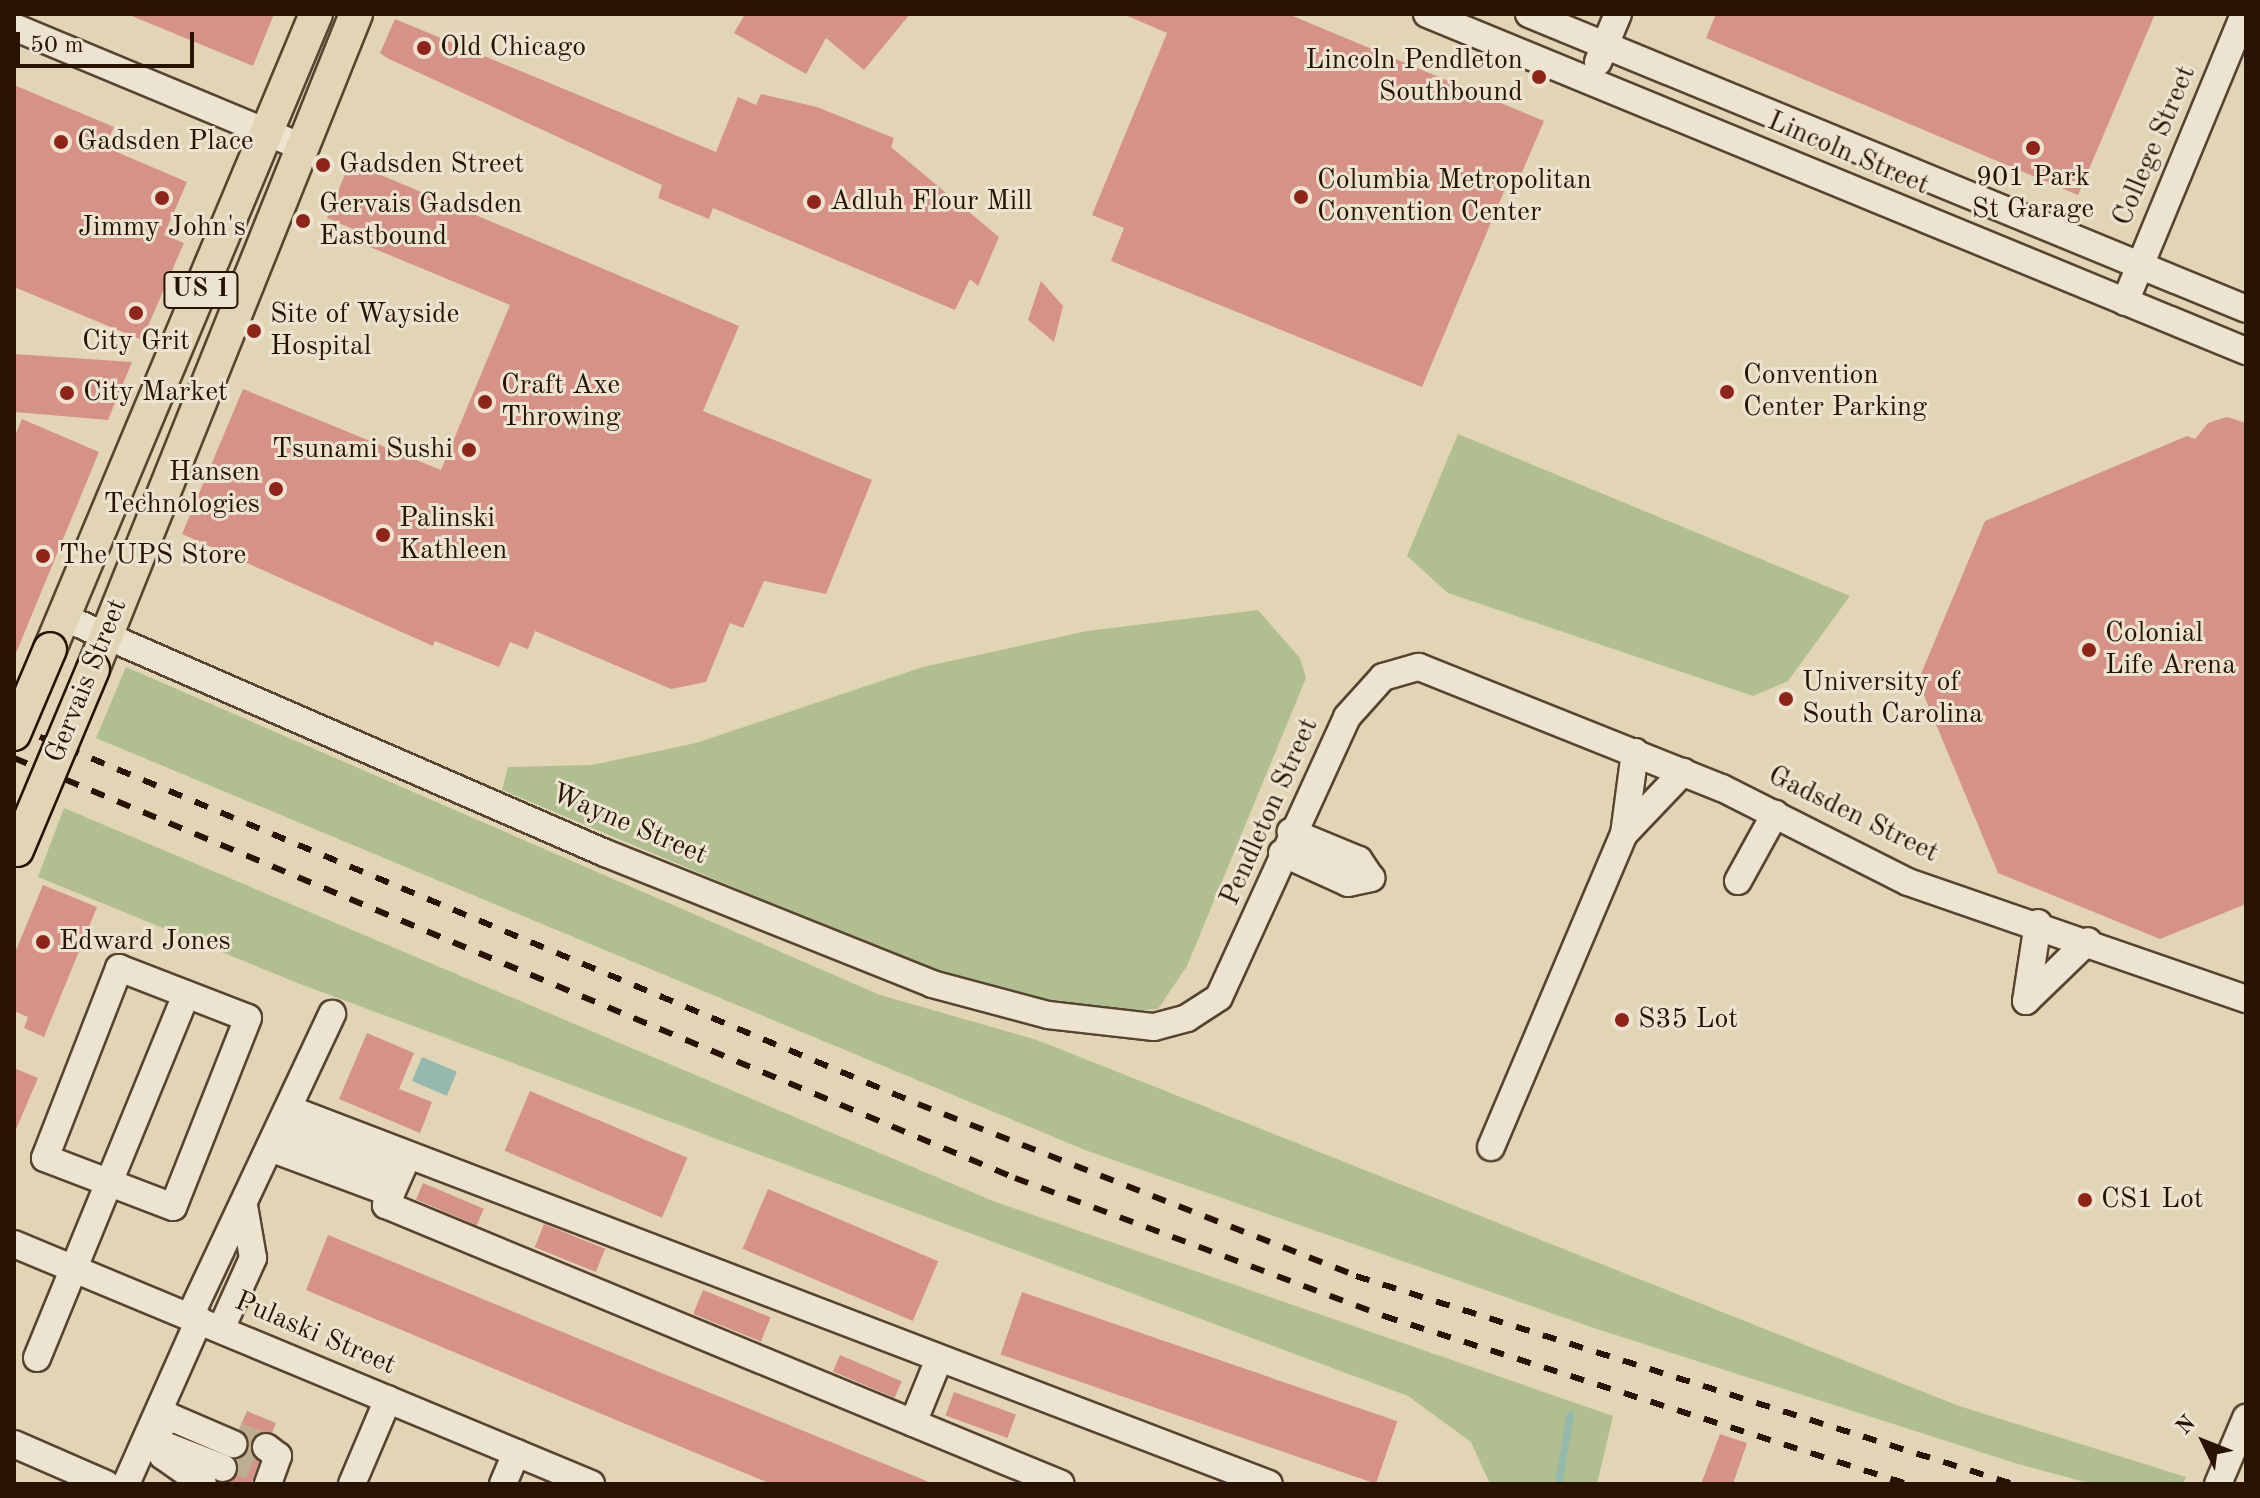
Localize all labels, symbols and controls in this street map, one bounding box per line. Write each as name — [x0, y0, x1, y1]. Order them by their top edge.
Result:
scale bar — [20, 16, 198, 66]
place label: Old Chicago — [440, 31, 586, 65]
text: 50 m — [30, 34, 84, 58]
marker: Old Chicago — [415, 39, 433, 57]
place label: Lincoln Pendleton Southbound — [1305, 44, 1523, 110]
street label: College Street — [2106, 61, 2204, 231]
marker: Lincoln Pendleton Southbound — [1530, 68, 1548, 86]
street label: Lincoln Street — [1762, 105, 1934, 203]
place label: Gadsden Place — [77, 125, 254, 159]
marker: Gadsden Place — [52, 133, 70, 151]
marker: 901 Park St Garage — [2024, 139, 2042, 157]
place label: Gadsden Street — [339, 148, 524, 182]
marker: Gadsden Street — [314, 156, 332, 174]
place label: 901 Park St Garage — [1972, 161, 2094, 227]
place label: Columbia Metropolitan Convention Center — [1317, 164, 1592, 230]
place label: Adluh Flour Mill — [830, 185, 1032, 219]
place label: Gervais Gadsden Eastbound — [319, 188, 522, 254]
marker: Columbia Metropolitan Convention Center — [1292, 188, 1310, 206]
marker: Jimmy John's — [153, 189, 171, 207]
marker: Adluh Flour Mill — [805, 193, 823, 211]
place label: Jimmy John's — [78, 211, 246, 245]
marker: Gervais Gadsden Eastbound — [294, 212, 312, 230]
road number: US 1 — [163, 268, 239, 312]
place label: Site of Wayside Hospital — [270, 298, 460, 364]
marker: City Grit — [127, 304, 145, 322]
marker: Site of Wayside Hospital — [245, 322, 263, 340]
place label: City Grit — [82, 325, 190, 359]
place label: Convention Center Parking — [1743, 359, 1927, 425]
place label: Craft Axe Throwing — [501, 369, 621, 435]
place label: City Market — [83, 376, 228, 410]
marker: Convention Center Parking — [1718, 383, 1736, 401]
marker: City Market — [58, 384, 76, 402]
marker: Craft Axe Throwing — [476, 393, 494, 411]
place label: Tsunami Sushi — [272, 433, 453, 467]
marker: Tsunami Sushi — [460, 441, 478, 459]
place label: Hansen Technologies — [103, 456, 260, 522]
marker: Hansen Technologies — [267, 480, 285, 498]
place label: Palinski Kathleen — [399, 502, 507, 568]
marker: Palinski Kathleen — [374, 526, 392, 544]
place label: The UPS Store — [59, 539, 246, 573]
marker: The UPS Store — [34, 547, 52, 565]
street label: Gervais Street — [39, 594, 135, 768]
place label: Colonial Life Arena — [2105, 617, 2236, 683]
marker: Colonial Life Arena — [2080, 641, 2098, 659]
place label: University of South Carolina — [1802, 666, 1983, 732]
marker: University of South Carolina — [1777, 690, 1795, 708]
street label: Pendleton Street — [1214, 713, 1326, 911]
street label: Gadsden Street — [1762, 759, 1944, 871]
street label: Wayne Street — [546, 777, 712, 873]
place label: Edward Jones — [59, 925, 231, 959]
marker: Edward Jones — [34, 933, 52, 951]
place label: S35 Lot — [1638, 1003, 1738, 1037]
marker: S35 Lot — [1613, 1011, 1631, 1029]
place label: CS1 Lot — [2101, 1183, 2204, 1217]
marker: CS1 Lot — [2076, 1191, 2094, 1209]
street label: Pulaski Street — [229, 1285, 401, 1383]
north arrow — [2164, 1402, 2244, 1482]
text: N — [2173, 1412, 2200, 1439]

